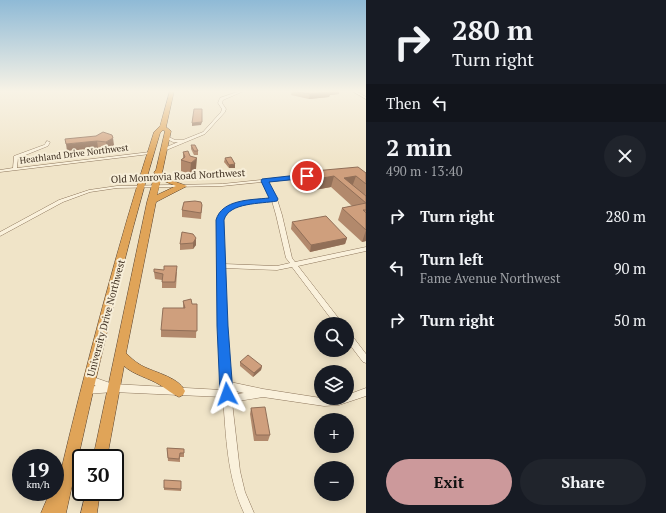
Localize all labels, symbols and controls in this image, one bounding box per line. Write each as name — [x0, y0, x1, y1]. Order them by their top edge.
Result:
text: 280 m — [452, 11, 533, 48]
icon: right — [386, 16, 438, 68]
text: Turn right — [452, 47, 534, 71]
icon: left — [429, 92, 451, 114]
text: Then — [386, 93, 421, 113]
text: 2 min — [386, 131, 452, 163]
button: close — [604, 135, 646, 177]
street label: Heathland Drive Northwest — [19, 141, 130, 167]
pin — [290, 159, 324, 193]
text: 490 m · 13:40 — [386, 162, 463, 180]
icon: arrive — [296, 165, 318, 187]
street label: Old Monrovia Road Northwest — [110, 166, 246, 186]
icon: right — [386, 205, 408, 227]
text: Turn right — [420, 206, 495, 226]
text: 280 m — [605, 206, 646, 226]
text: Turn left — [420, 249, 484, 269]
icon: left — [386, 257, 408, 279]
street label: University Drive Northwest — [84, 258, 128, 378]
text: 90 m — [613, 258, 646, 278]
text: Fame Avenue Northwest — [420, 269, 560, 287]
icon: right — [386, 309, 408, 331]
text: Turn right — [420, 310, 495, 330]
text: 50 m — [613, 310, 646, 330]
map controls — [314, 317, 354, 501]
button: search — [314, 317, 354, 357]
button: layers — [314, 365, 354, 405]
position arrow — [206, 373, 248, 415]
button: + — [314, 413, 354, 453]
speed limit sign: 30 — [72, 449, 124, 501]
text: 19 — [27, 456, 49, 483]
button: Exit — [386, 459, 512, 505]
button: Share — [520, 459, 646, 505]
button: − — [314, 461, 354, 501]
text: km/h — [26, 478, 50, 491]

